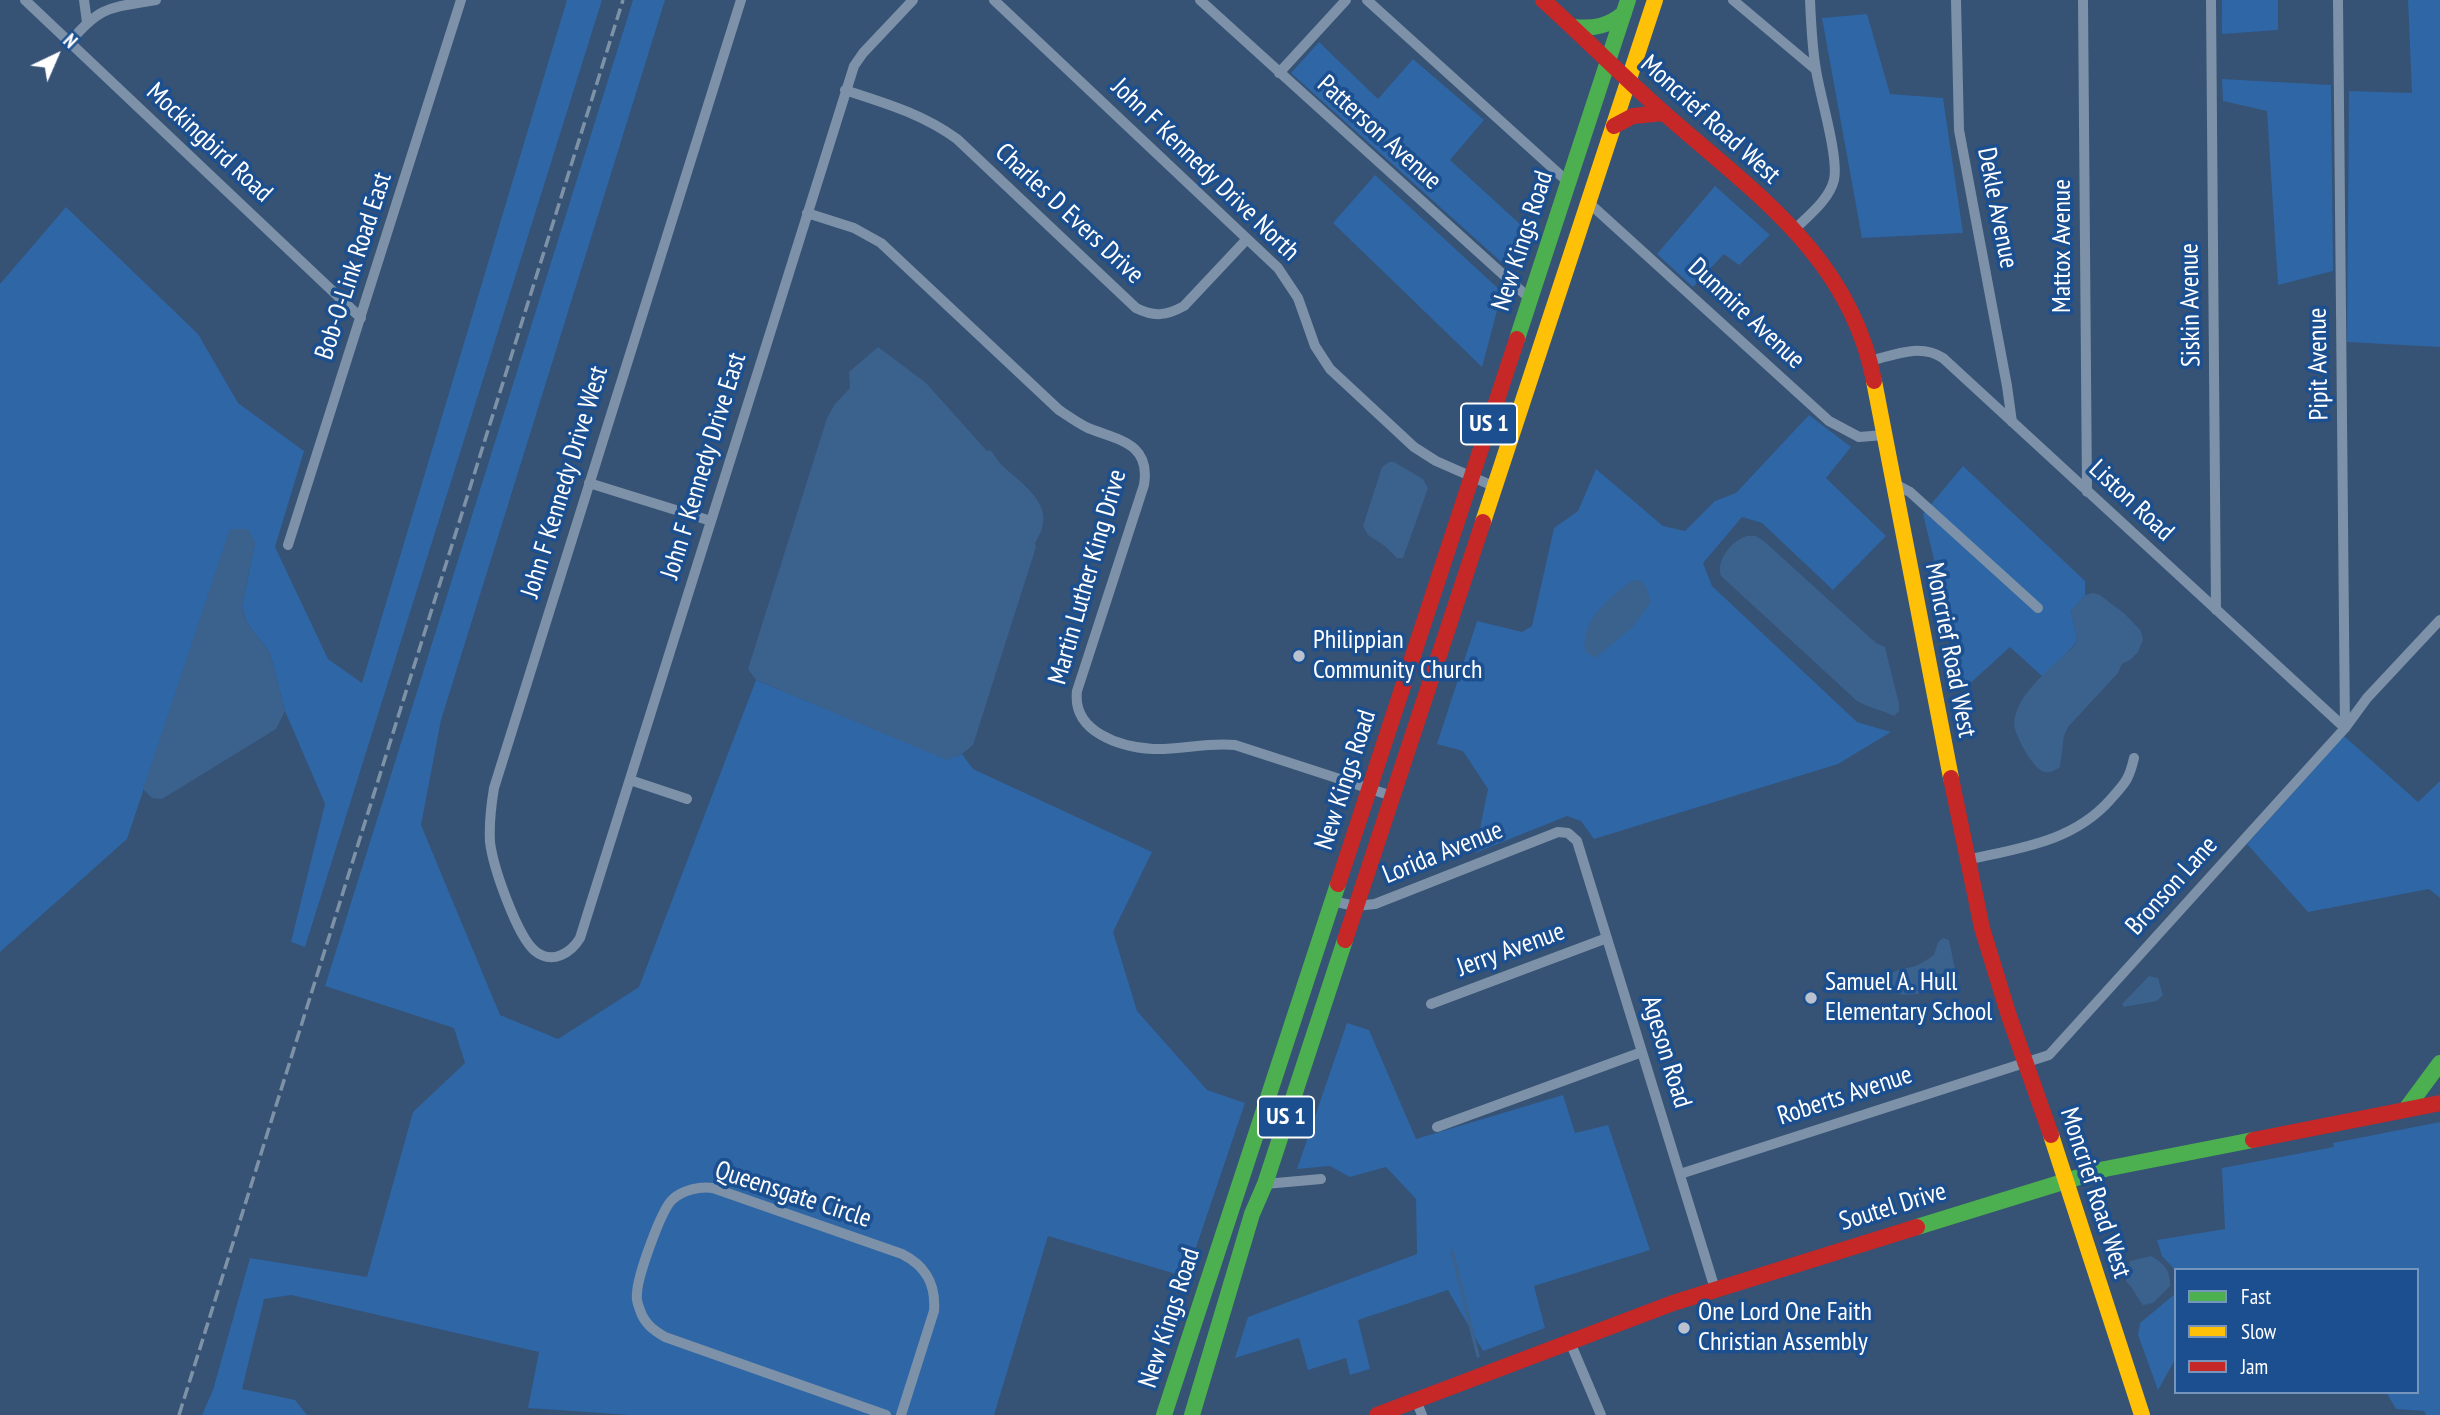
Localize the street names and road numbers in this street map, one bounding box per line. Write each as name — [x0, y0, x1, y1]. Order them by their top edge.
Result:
street label: Moncrief Road West — [1634, 49, 1786, 191]
street label: Patterson Avenue — [1311, 69, 1447, 197]
street label: John F Kennedy Drive North — [1105, 72, 1305, 268]
street label: Mockingbird Road — [140, 77, 278, 209]
street label: Charles D Evers Drive — [988, 137, 1150, 291]
street label: Dekle Avenue — [1970, 145, 2024, 271]
street label: New Kings Road — [1486, 167, 1560, 315]
street label: Bob-O-Link Road East — [309, 168, 399, 364]
street label: Mattox Avenue — [2047, 179, 2079, 313]
street label: Siskin Avenue — [2174, 243, 2208, 367]
street label: Dunmire Avenue — [1681, 252, 1811, 376]
street label: Pipit Avenue — [2302, 307, 2336, 421]
street label: John F Kennedy Drive East — [655, 349, 753, 583]
street label: John F Kennedy Drive West — [515, 362, 615, 602]
road number: US 1 — [1461, 404, 1517, 444]
street label: Liston Road — [2082, 454, 2180, 548]
street label: Martin Luther King Drive — [1042, 466, 1134, 688]
street label: Moncrief Road West — [1918, 560, 1982, 740]
street label: New Kings Road — [1309, 706, 1383, 854]
street label: Lorida Avenue — [1378, 815, 1508, 891]
street label: Bronson Lane — [2120, 830, 2224, 942]
street label: Jerry Avenue — [1453, 916, 1569, 984]
street label: Ageson Road — [1634, 992, 1698, 1112]
street label: Roberts Avenue — [1774, 1060, 1916, 1132]
road number: US 1 — [1258, 1097, 1314, 1138]
street label: Moncrief Road West — [2053, 1104, 2137, 1282]
street label: Queensgate Circle — [711, 1155, 875, 1235]
street label: Soutel Drive — [1836, 1176, 1950, 1238]
street label: New Kings Road — [1133, 1244, 1207, 1392]

